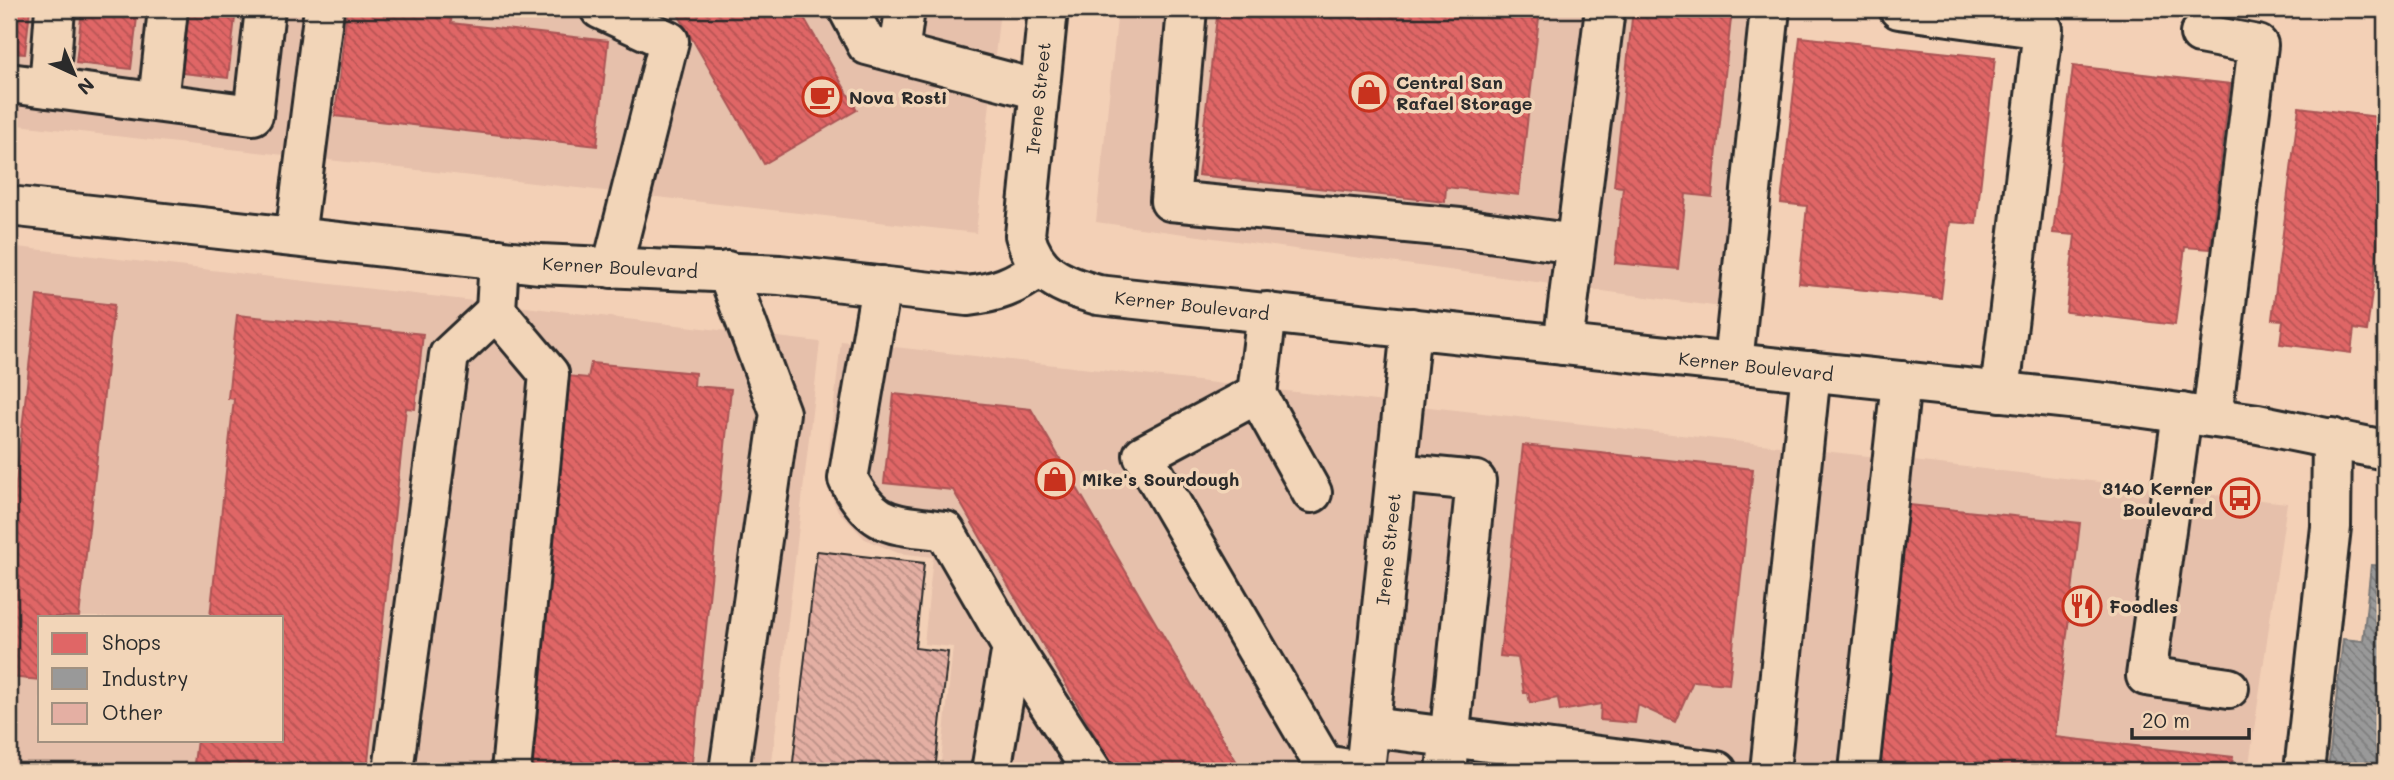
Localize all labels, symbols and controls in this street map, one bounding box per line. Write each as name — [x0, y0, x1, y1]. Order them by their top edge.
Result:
north arrow — [38, 38, 108, 108]
street label: Irene Street — [1020, 41, 1056, 155]
place label: Central San Rafael Storage — [1396, 70, 1533, 115]
shop icon: Central San Rafael Storage — [1348, 71, 1390, 113]
text: N — [72, 73, 100, 101]
cafe icon: Nova Rosti — [801, 76, 843, 118]
place label: Nova Rosti — [849, 85, 947, 109]
street label: Kerner Boulevard — [542, 251, 698, 283]
street label: Kerner Boulevard — [1113, 285, 1271, 325]
street label: Kerner Boulevard — [1677, 346, 1835, 386]
shop icon: Mike's Sourdough — [1034, 458, 1076, 500]
place label: Mike's Sourdough — [1082, 467, 1239, 491]
place label: 3140 Kerner Boulevard — [2102, 476, 2213, 521]
bus stop icon: 3140 Kerner Boulevard — [2219, 477, 2261, 519]
street label: Irene Street — [1370, 492, 1406, 606]
restaurant icon: Foodles — [2061, 585, 2103, 627]
place label: Foodles — [2109, 594, 2178, 618]
legend — [38, 616, 284, 742]
text: Shops — [102, 628, 161, 655]
text: Industry — [102, 664, 189, 691]
scale bar — [2132, 696, 2249, 740]
text: Other — [102, 698, 163, 725]
text: 20 m — [2142, 706, 2190, 733]

